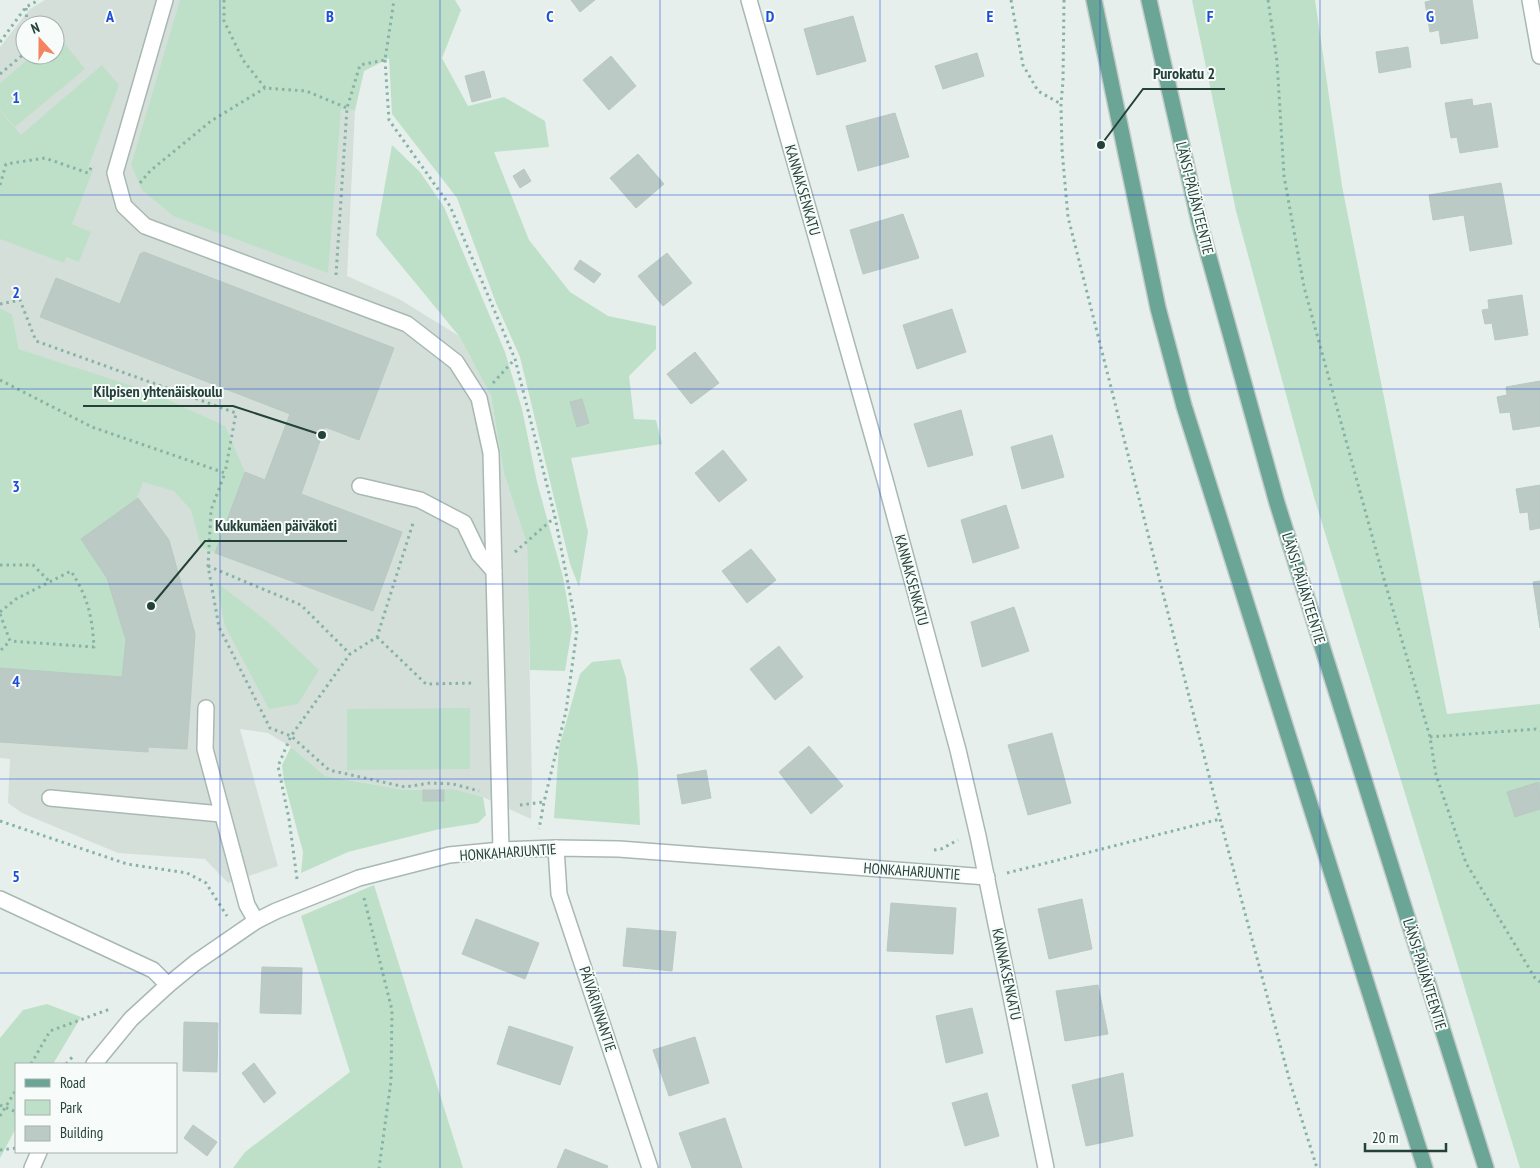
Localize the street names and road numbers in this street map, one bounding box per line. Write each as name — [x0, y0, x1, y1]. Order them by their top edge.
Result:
street label: LÄNSI-PÄIJÄNTEENTIE — [1172, 140, 1218, 256]
street label: KANNAKSENKATU — [781, 142, 825, 238]
street label: LÄNSI-PÄIJÄNTEENTIE — [1278, 530, 1330, 646]
street label: KANNAKSENKATU — [891, 532, 933, 628]
street label: HONKAHARJUNTIE — [459, 839, 557, 865]
street label: HONKAHARJUNTIE — [863, 858, 961, 884]
street label: LÄNSI-PÄIJÄNTEENTIE — [1399, 916, 1451, 1032]
street label: KANNAKSENKATU — [988, 926, 1026, 1022]
street label: PÄIVÄRINNANTIE — [575, 964, 621, 1054]

